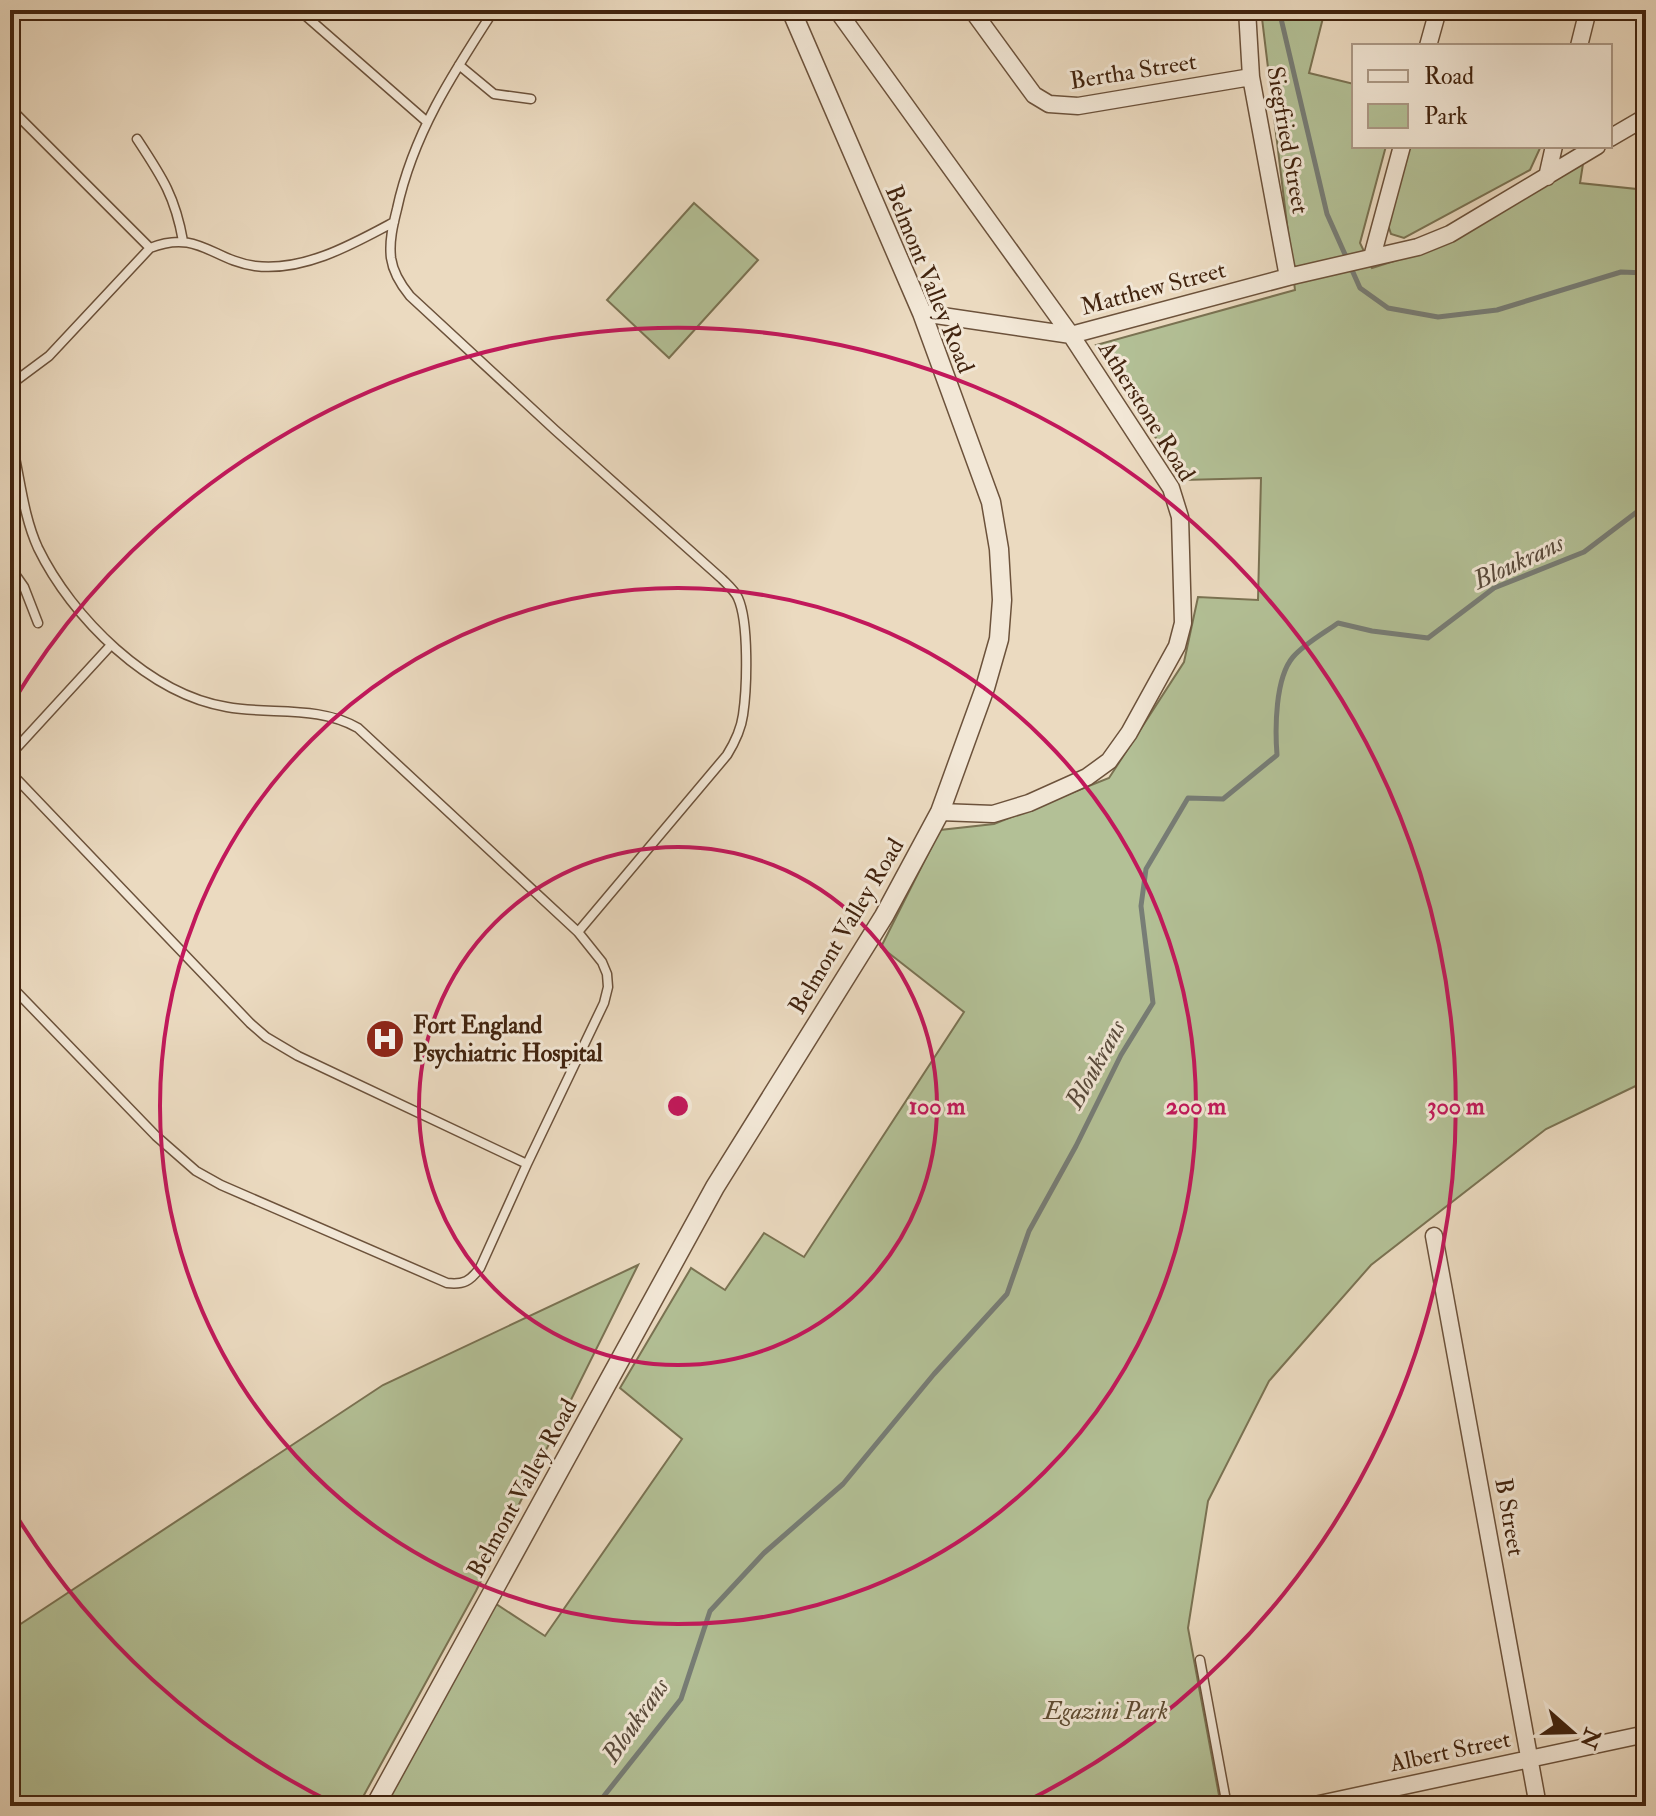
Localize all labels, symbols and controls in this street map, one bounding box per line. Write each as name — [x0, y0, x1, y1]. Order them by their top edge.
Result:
legend — [1352, 44, 1612, 148]
street label: Bertha Street — [1068, 46, 1199, 97]
text: Road — [1424, 61, 1474, 92]
street label: Siegfried Street — [1259, 64, 1316, 216]
text: Park — [1424, 101, 1468, 132]
street label: Belmont Valley Road — [878, 181, 981, 378]
street label: Matthew Street — [1077, 254, 1229, 323]
street label: Atherstone Road — [1091, 334, 1202, 487]
water label: Bloukrans — [1466, 527, 1570, 598]
street label: Belmont Valley Road — [782, 832, 911, 1020]
place label: Fort England Psychiatric Hospital — [413, 1010, 603, 1069]
water label: Bloukrans — [1058, 1014, 1134, 1116]
hospital icon: Fort England Psychiatric Hospital — [364, 1018, 406, 1060]
text: 100 m — [909, 1091, 966, 1122]
text: 200 m — [1166, 1091, 1227, 1122]
text: 300 m — [1427, 1091, 1485, 1122]
centre of rings — [664, 1092, 692, 1120]
street label: Belmont Valley Road — [460, 1393, 585, 1583]
street label: B Street — [1487, 1476, 1532, 1559]
water label: Bloukrans — [594, 1671, 677, 1771]
north arrow — [1532, 1692, 1612, 1772]
park label: Egazini Park — [1042, 1696, 1168, 1727]
street label: Albert Street — [1386, 1724, 1514, 1780]
text: N — [1573, 1724, 1607, 1753]

